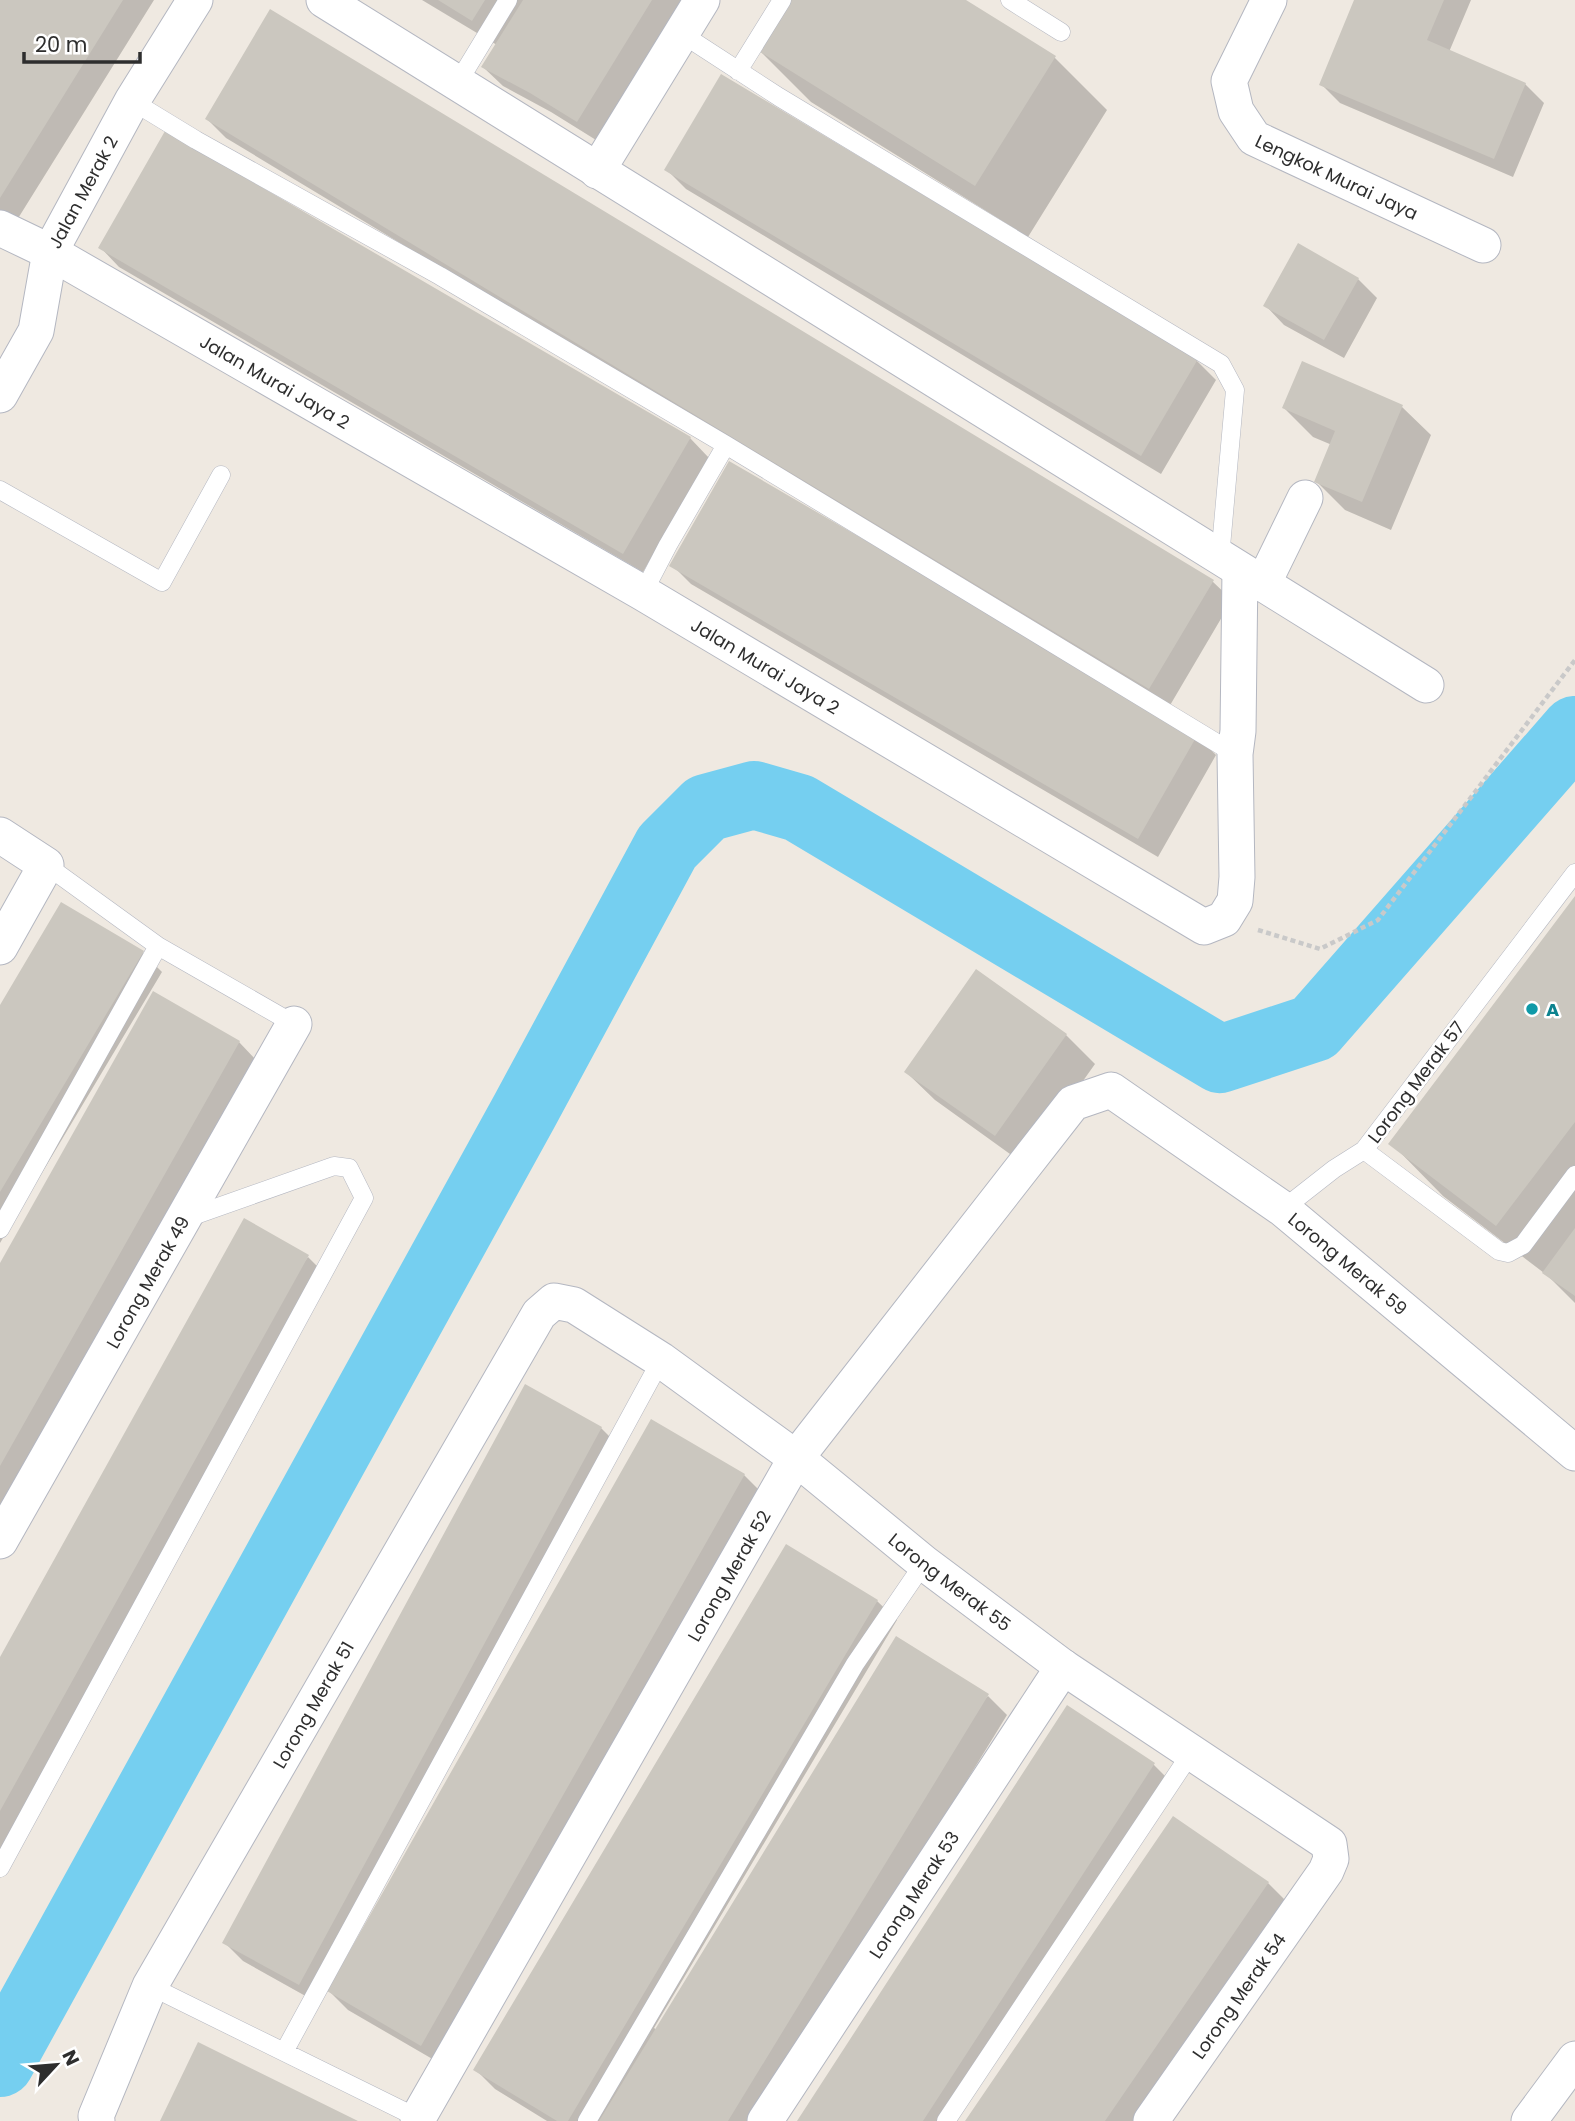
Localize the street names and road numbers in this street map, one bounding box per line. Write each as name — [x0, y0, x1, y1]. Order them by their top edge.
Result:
street label: Lengkok Murai Jaya — [1251, 128, 1422, 225]
street label: Jalan Merak 2 — [42, 131, 123, 253]
street label: Jalan Murai Jaya 2 — [195, 328, 354, 434]
street label: Jalan Murai Jaya 2 — [686, 612, 844, 720]
street label: Lorong Merak 57 — [1362, 1016, 1470, 1148]
street label: Lorong Merak 59 — [1283, 1206, 1413, 1321]
street label: Lorong Merak 49 — [100, 1211, 195, 1353]
street label: Lorong Merak 52 — [681, 1505, 776, 1646]
street label: Lorong Merak 55 — [884, 1527, 1017, 1637]
street label: Lorong Merak 51 — [266, 1637, 359, 1773]
street label: Lorong Merak 53 — [863, 1826, 965, 1963]
street label: Lorong Merak 54 — [1186, 1928, 1292, 2064]

